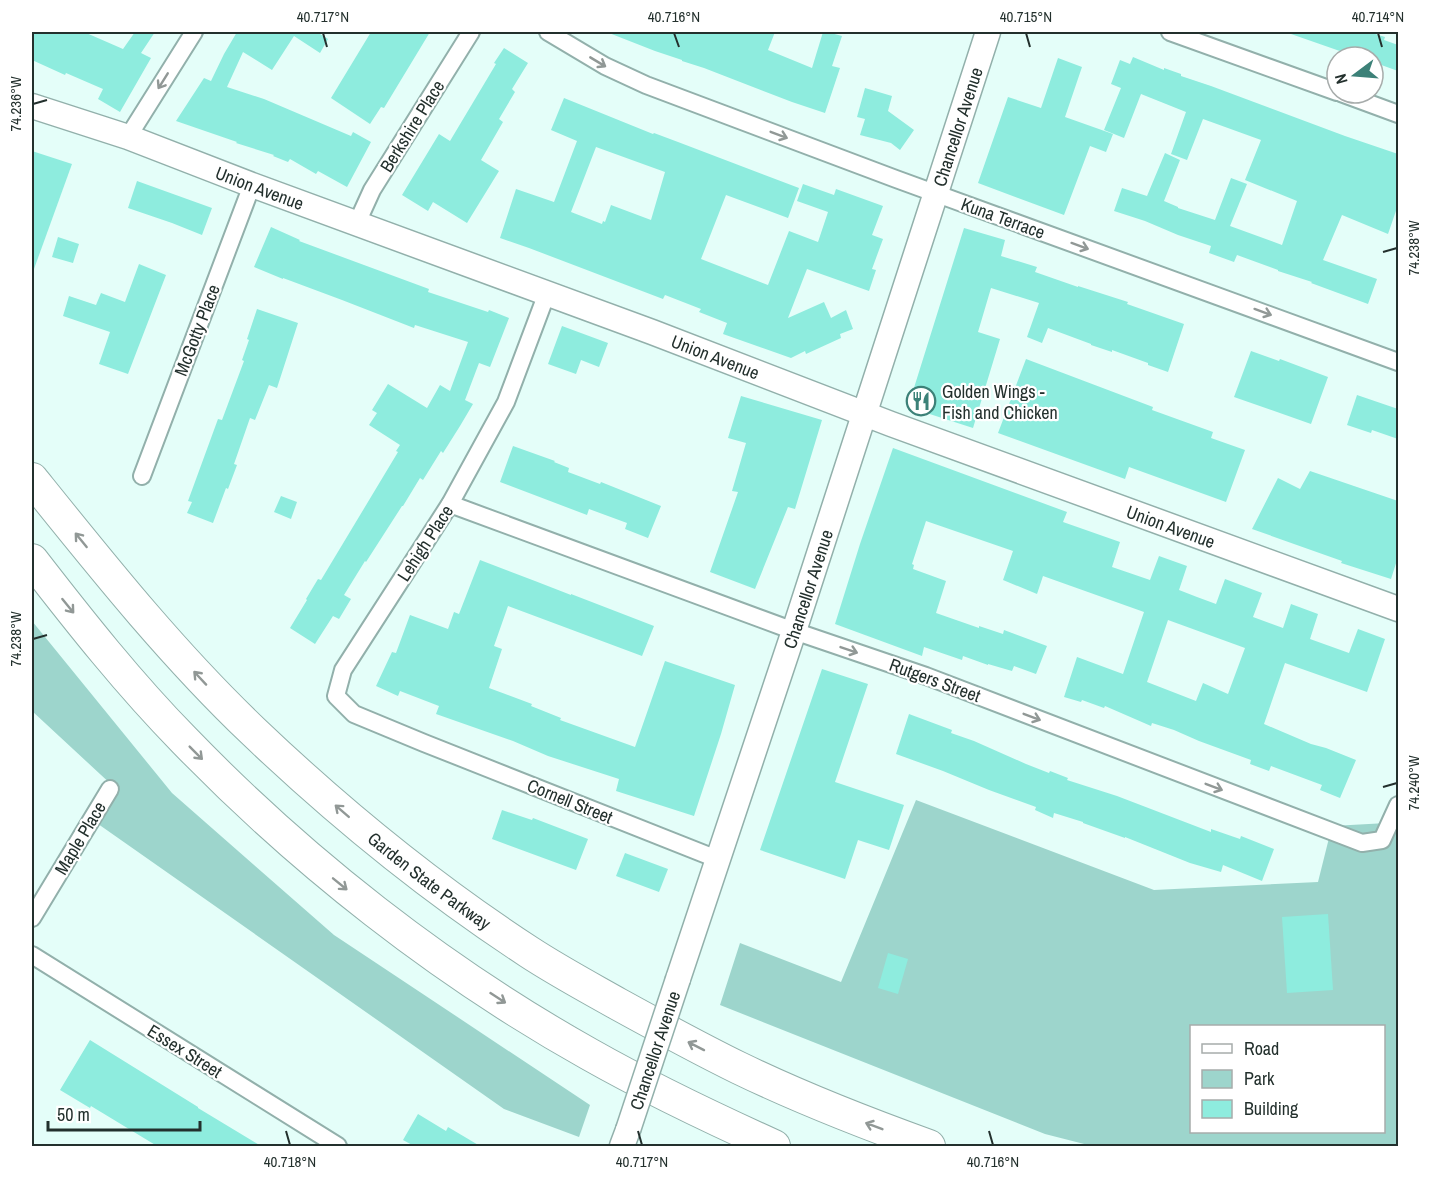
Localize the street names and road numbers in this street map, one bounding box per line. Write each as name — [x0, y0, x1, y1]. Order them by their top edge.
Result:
street label: Chancellor Avenue — [926, 64, 988, 189]
street label: Berkshire Place — [374, 75, 450, 177]
street label: Union Avenue — [212, 160, 307, 216]
street label: Kuna Terrace — [958, 191, 1048, 245]
street label: McGotty Place — [168, 281, 226, 379]
street label: Union Avenue — [668, 328, 763, 385]
street label: Union Avenue — [1123, 499, 1219, 554]
street label: Lehigh Place — [391, 500, 459, 586]
street label: Chancellor Avenue — [777, 526, 839, 652]
street label: Rutgers Street — [886, 652, 984, 708]
street label: Cornell Street — [523, 773, 617, 829]
street label: Maple Place — [48, 797, 112, 879]
street label: Garden State Parkway — [363, 826, 497, 936]
street label: Chancellor Avenue — [623, 988, 686, 1113]
street label: Essex Street — [143, 1018, 227, 1084]

